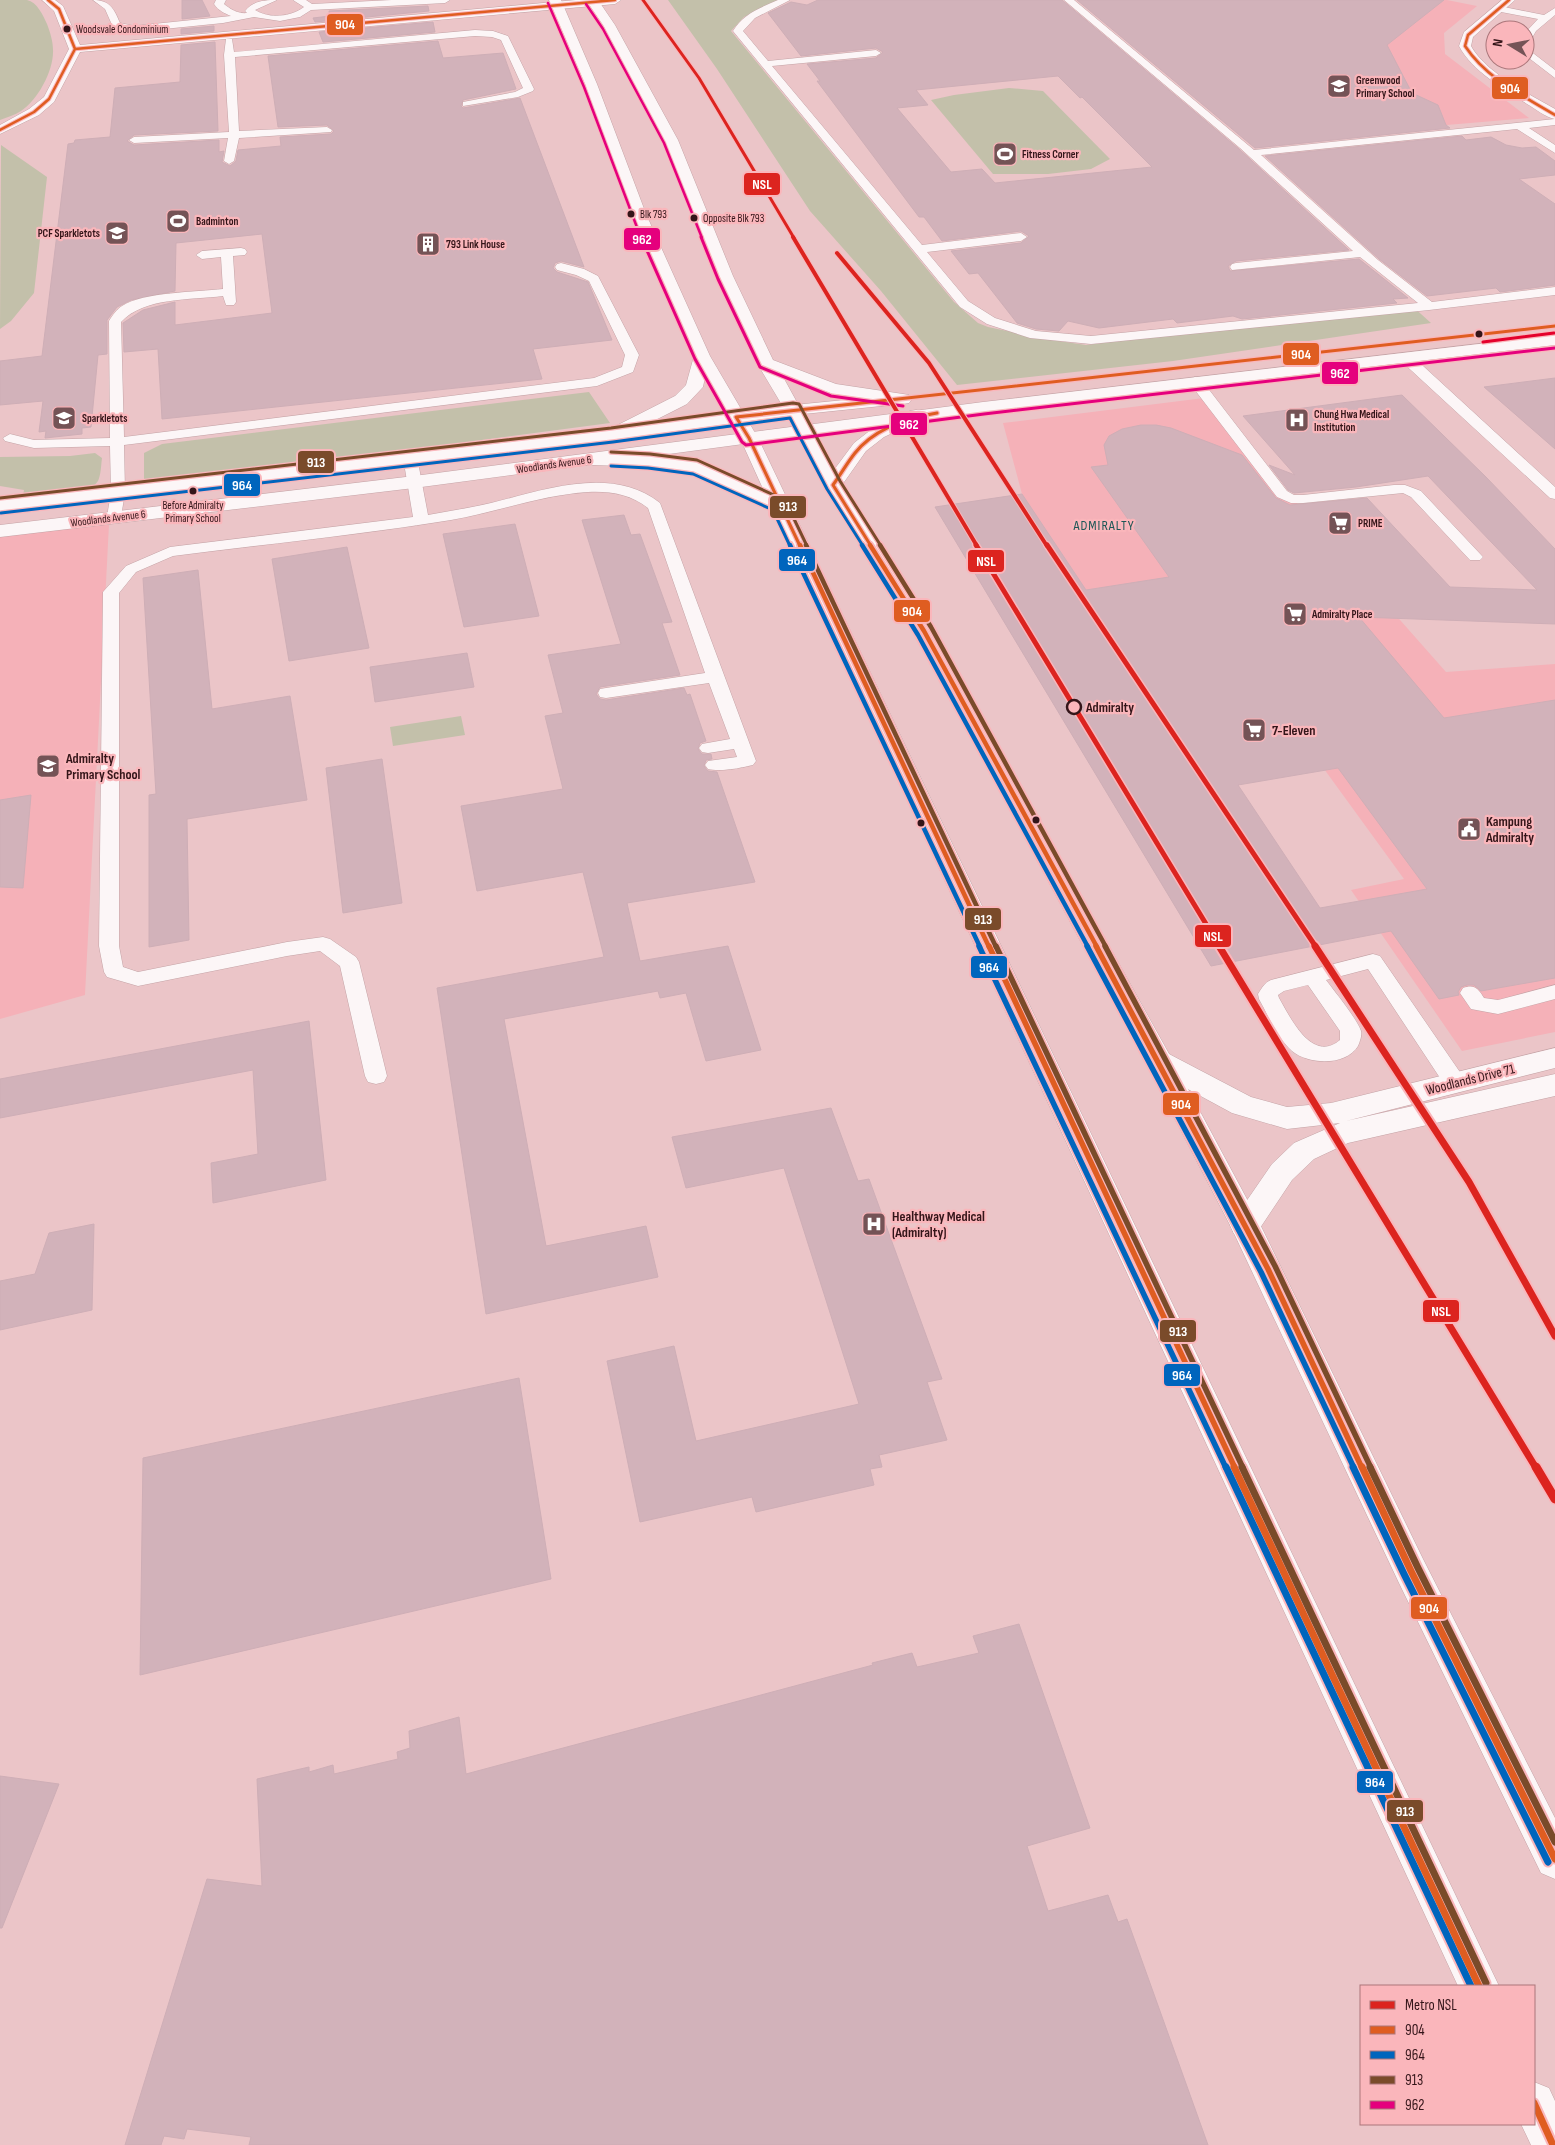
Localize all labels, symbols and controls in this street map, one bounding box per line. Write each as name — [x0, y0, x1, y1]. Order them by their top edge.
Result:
line badge: 904 — [326, 13, 364, 36]
text: 904 — [335, 16, 355, 33]
north arrow — [1485, 20, 1535, 70]
place label: Woodsvale Condominium — [76, 23, 168, 36]
marker: Woodsvale Condominium — [62, 24, 72, 34]
text: N — [1489, 38, 1507, 48]
school or university icon: Greenwood Primary School — [1326, 73, 1352, 99]
place label: Greenwood Primary School — [1356, 74, 1415, 100]
line badge: 904 — [1491, 76, 1529, 100]
text: 904 — [1500, 80, 1520, 97]
sports icon: Fitness Corner — [992, 141, 1018, 167]
place label: Fitness Corner — [1022, 148, 1079, 161]
line badge: NSL — [743, 172, 781, 196]
text: NSL — [752, 176, 772, 193]
sports icon: Badminton — [165, 208, 191, 234]
place label: Blk 793 — [640, 208, 667, 221]
marker: Blk 793 — [626, 209, 636, 219]
place label: Opposite Blk 793 — [703, 212, 765, 225]
marker: Opposite Blk 793 — [689, 213, 699, 223]
place label: Badminton — [196, 215, 238, 228]
school or university icon: PCF Sparkletots — [104, 220, 130, 246]
place label: PCF Sparkletots — [38, 227, 100, 240]
line badge: 962 — [623, 227, 661, 251]
building icon: 793 Link House — [415, 231, 441, 257]
text: 962 — [632, 231, 652, 248]
place label: 793 Link House — [446, 238, 505, 251]
unlabelled marker — [1474, 329, 1484, 339]
line badge: 904 — [1282, 342, 1320, 366]
text: 904 — [1291, 346, 1311, 363]
line badge: 962 — [1321, 361, 1359, 385]
text: 962 — [1330, 365, 1350, 382]
school or university icon: Sparkletots — [51, 405, 77, 431]
hospital icon: Chung Hwa Medical Institution — [1284, 407, 1310, 433]
place label: Chung Hwa Medical Institution — [1314, 408, 1389, 434]
place label: Sparkletots — [82, 412, 127, 425]
line badge: 962 — [890, 412, 928, 436]
text: 962 — [899, 416, 919, 433]
line badge: 913 — [297, 450, 335, 474]
street label: Woodlands Avenue 6 — [516, 453, 592, 476]
text: 913 — [307, 454, 325, 471]
line badge: 964 — [223, 473, 261, 497]
text: 964 — [232, 477, 252, 494]
marker: Before Admiralty Primary School — [188, 486, 198, 496]
line badge: 913 — [769, 495, 807, 519]
text: 913 — [779, 498, 797, 515]
place label: Before Admiralty Primary School — [162, 499, 224, 525]
street label: Woodlands Avenue 6 — [70, 507, 146, 530]
supermarket icon: PRIME — [1327, 510, 1353, 536]
district label: ADMIRALTY — [1072, 517, 1135, 534]
place label: PRIME — [1358, 517, 1383, 530]
line badge: 964 — [778, 548, 816, 572]
line badge: NSL — [967, 549, 1005, 573]
text: 964 — [787, 552, 807, 569]
text: NSL — [976, 553, 996, 570]
line badge: 904 — [893, 599, 931, 623]
supermarket icon: Admiralty Place — [1282, 601, 1308, 627]
text: 904 — [902, 603, 922, 620]
place label: Admiralty Place — [1311, 608, 1373, 621]
marker: Admiralty — [1066, 699, 1082, 715]
place label: Admiralty — [1085, 699, 1134, 716]
supermarket icon: 7-Eleven — [1241, 717, 1267, 743]
place label: 7-Eleven — [1272, 722, 1315, 739]
place label: Admiralty Primary School — [65, 750, 141, 783]
school or university icon: Admiralty Primary School — [35, 753, 61, 779]
place label: Kampung Admiralty — [1485, 813, 1534, 846]
unlabelled marker — [1031, 815, 1041, 825]
public building icon: Kampung Admiralty — [1456, 816, 1482, 842]
unlabelled marker — [916, 818, 926, 828]
line badge: 913 — [964, 907, 1002, 931]
text: 913 — [974, 911, 992, 928]
line badge: NSL — [1194, 924, 1232, 948]
text: NSL — [1203, 928, 1223, 945]
line badge: 964 — [970, 955, 1008, 979]
text: 964 — [979, 959, 999, 976]
street label: Woodlands Drive 71 — [1424, 1060, 1516, 1099]
line badge: 904 — [1162, 1092, 1200, 1116]
text: 904 — [1171, 1096, 1191, 1113]
place label: Healthway Medical (Admiralty) — [892, 1208, 985, 1241]
hospital icon: Healthway Medical (Admiralty) — [861, 1211, 887, 1237]
line badge: NSL — [1422, 1299, 1460, 1323]
text: NSL — [1431, 1303, 1451, 1320]
line badge: 913 — [1159, 1319, 1197, 1343]
text: 913 — [1169, 1323, 1187, 1340]
line badge: 964 — [1163, 1363, 1201, 1387]
text: 964 — [1172, 1367, 1192, 1384]
line badge: 904 — [1410, 1596, 1448, 1620]
text: 904 — [1419, 1600, 1439, 1617]
line badge: 964 — [1356, 1770, 1394, 1794]
text: 964 — [1365, 1774, 1385, 1791]
line badge: 913 — [1386, 1799, 1424, 1823]
text: 913 — [1396, 1803, 1414, 1820]
legend — [1360, 1985, 1535, 2125]
text: Metro NSL — [1405, 1996, 1457, 2015]
text: 904 — [1405, 2021, 1425, 2040]
text: 964 — [1405, 2046, 1425, 2065]
text: 913 — [1405, 2071, 1423, 2090]
text: 962 — [1405, 2096, 1425, 2115]

